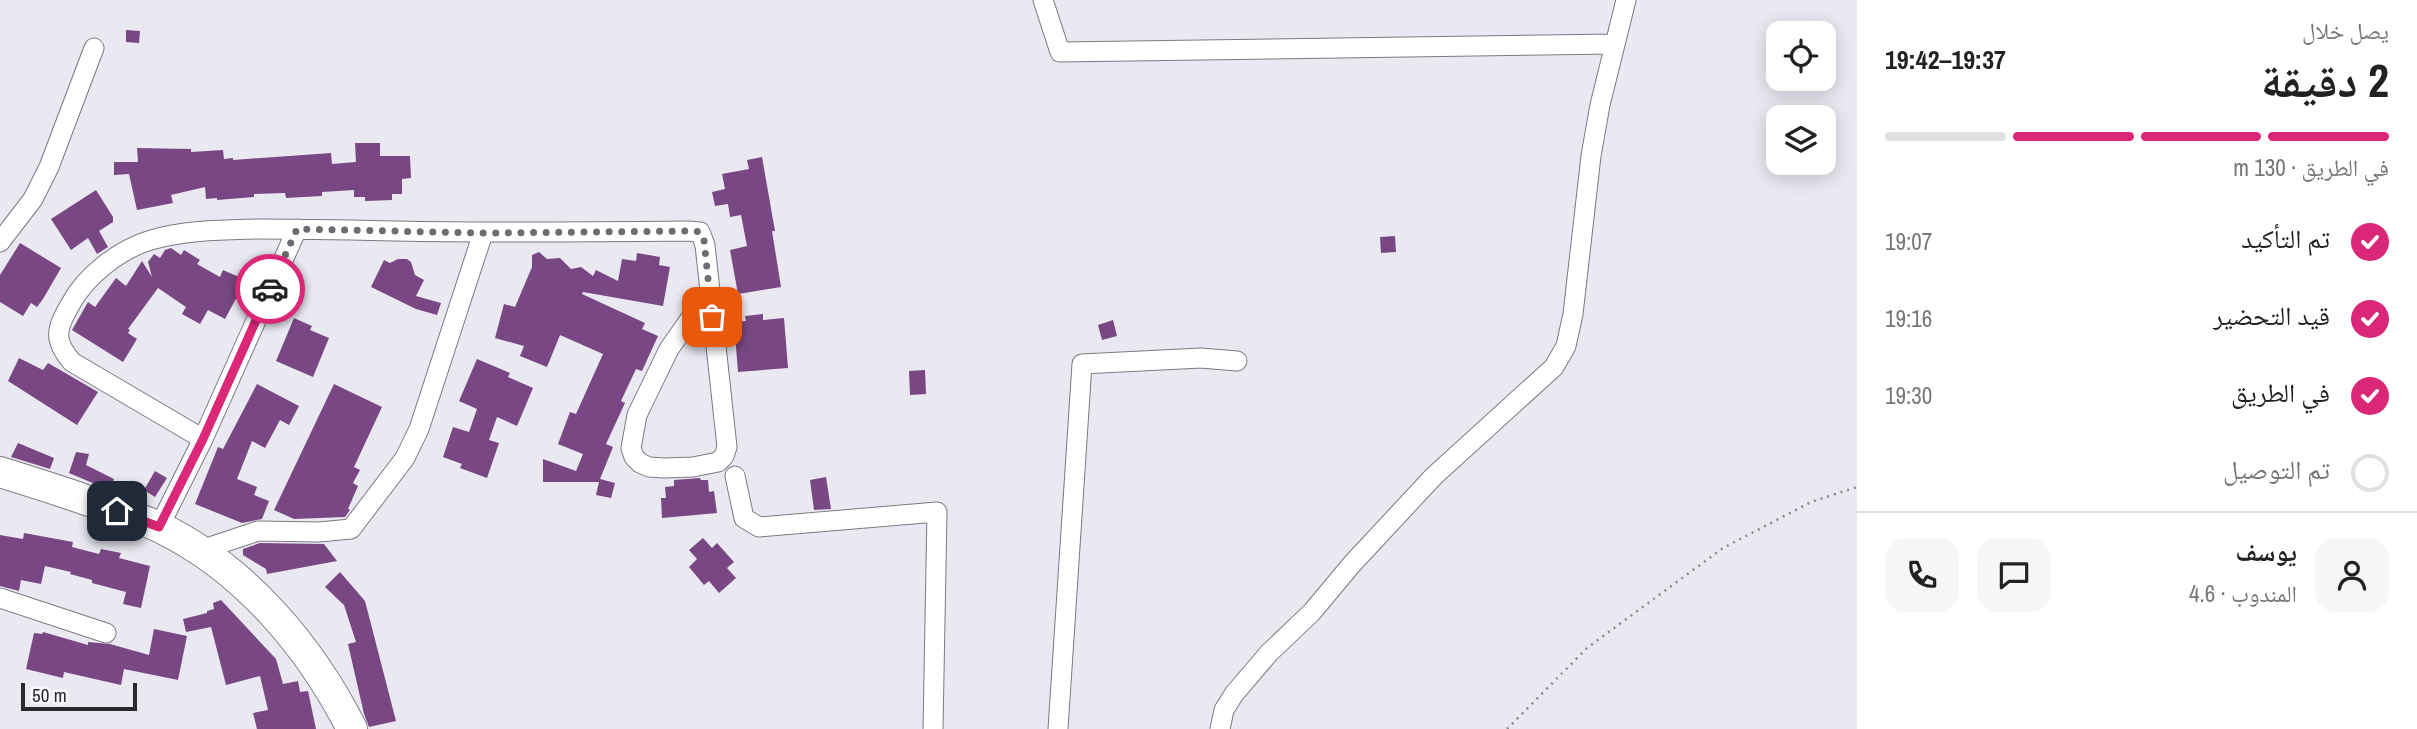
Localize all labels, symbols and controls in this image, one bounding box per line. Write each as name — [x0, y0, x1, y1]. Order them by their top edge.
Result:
text: يصل خلال — [2302, 15, 2389, 46]
map controls — [1766, 21, 1836, 175]
button: locate — [1766, 21, 1836, 91]
text: 19:37–19:42 — [1885, 42, 2006, 77]
text: 2 دقيقة — [2261, 49, 2389, 111]
button: layers — [1766, 105, 1836, 175]
text: في الطريق · 130 m — [2233, 152, 2389, 183]
text: تم التأكيد — [2241, 221, 2330, 256]
icon: check — [2351, 223, 2389, 261]
text: 19:07 — [1885, 226, 1932, 257]
courier — [235, 254, 305, 324]
icon: car — [251, 270, 289, 308]
pin — [682, 287, 742, 347]
icon: bag — [693, 298, 731, 336]
text: قيد التحضير — [2213, 298, 2330, 333]
icon: check — [2351, 300, 2389, 338]
text: 19:16 — [1885, 303, 1932, 334]
text: في الطريق — [2231, 375, 2330, 410]
icon: check — [2351, 377, 2389, 415]
text: 19:30 — [1885, 380, 1932, 411]
text: تم التوصيل — [2223, 452, 2330, 487]
pin — [87, 481, 147, 541]
icon: home — [98, 492, 136, 530]
text: يوسف — [2236, 534, 2297, 569]
button: phone — [1885, 538, 1959, 612]
button: chat — [1977, 538, 2051, 612]
button: person — [2315, 538, 2389, 612]
text: المندوب · 4.6 — [2189, 578, 2297, 609]
scale bar — [21, 680, 136, 712]
text: 50 m — [32, 682, 67, 708]

